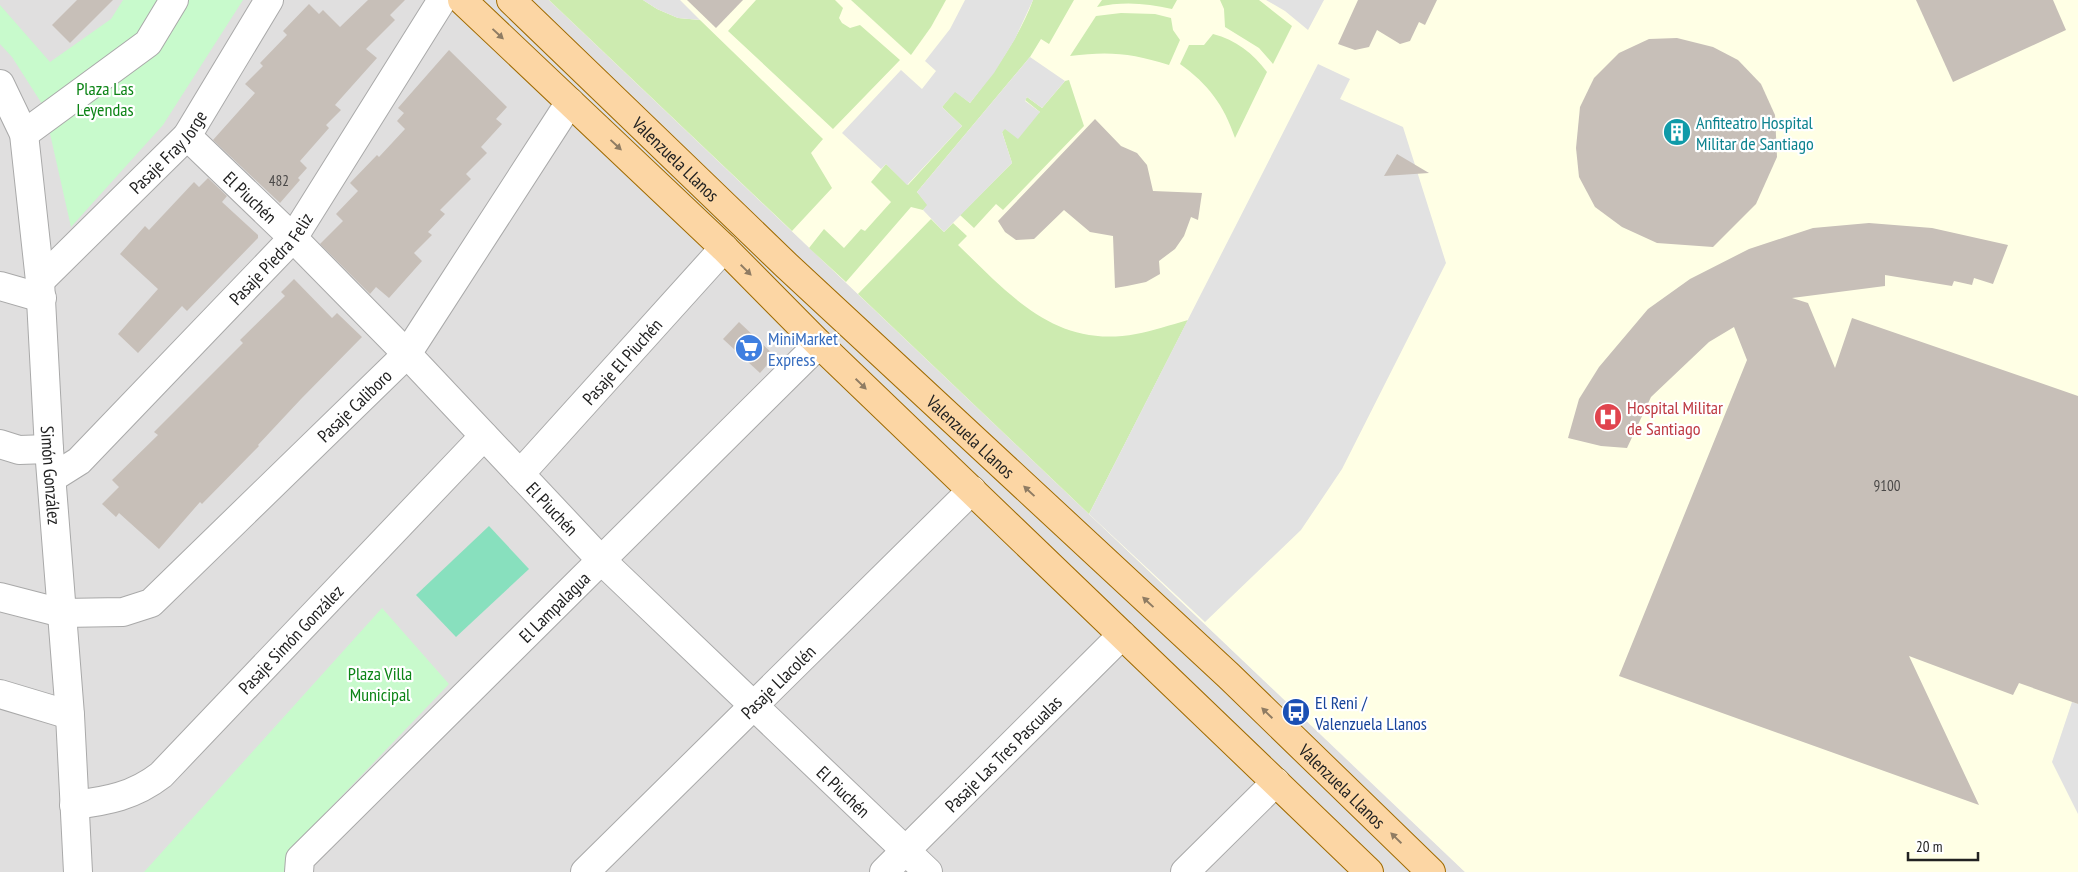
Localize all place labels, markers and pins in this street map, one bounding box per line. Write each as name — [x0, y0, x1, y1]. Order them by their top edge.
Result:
place label: Anfiteatro Hospital Militar de Santiago — [1696, 111, 1814, 155]
building icon: Anfiteatro Hospital Militar de Santiago — [1662, 117, 1692, 147]
place label: MiniMarket Express — [768, 327, 838, 371]
supermarket icon: MiniMarket Express — [734, 333, 764, 363]
place label: Hospital Militar de Santiago — [1627, 396, 1723, 440]
hospital icon: Hospital Militar de Santiago — [1593, 402, 1623, 432]
place label: El Reni / Valenzuela Llanos — [1314, 691, 1427, 735]
bus stop icon: El Reni / Valenzuela Llanos — [1281, 697, 1311, 727]

